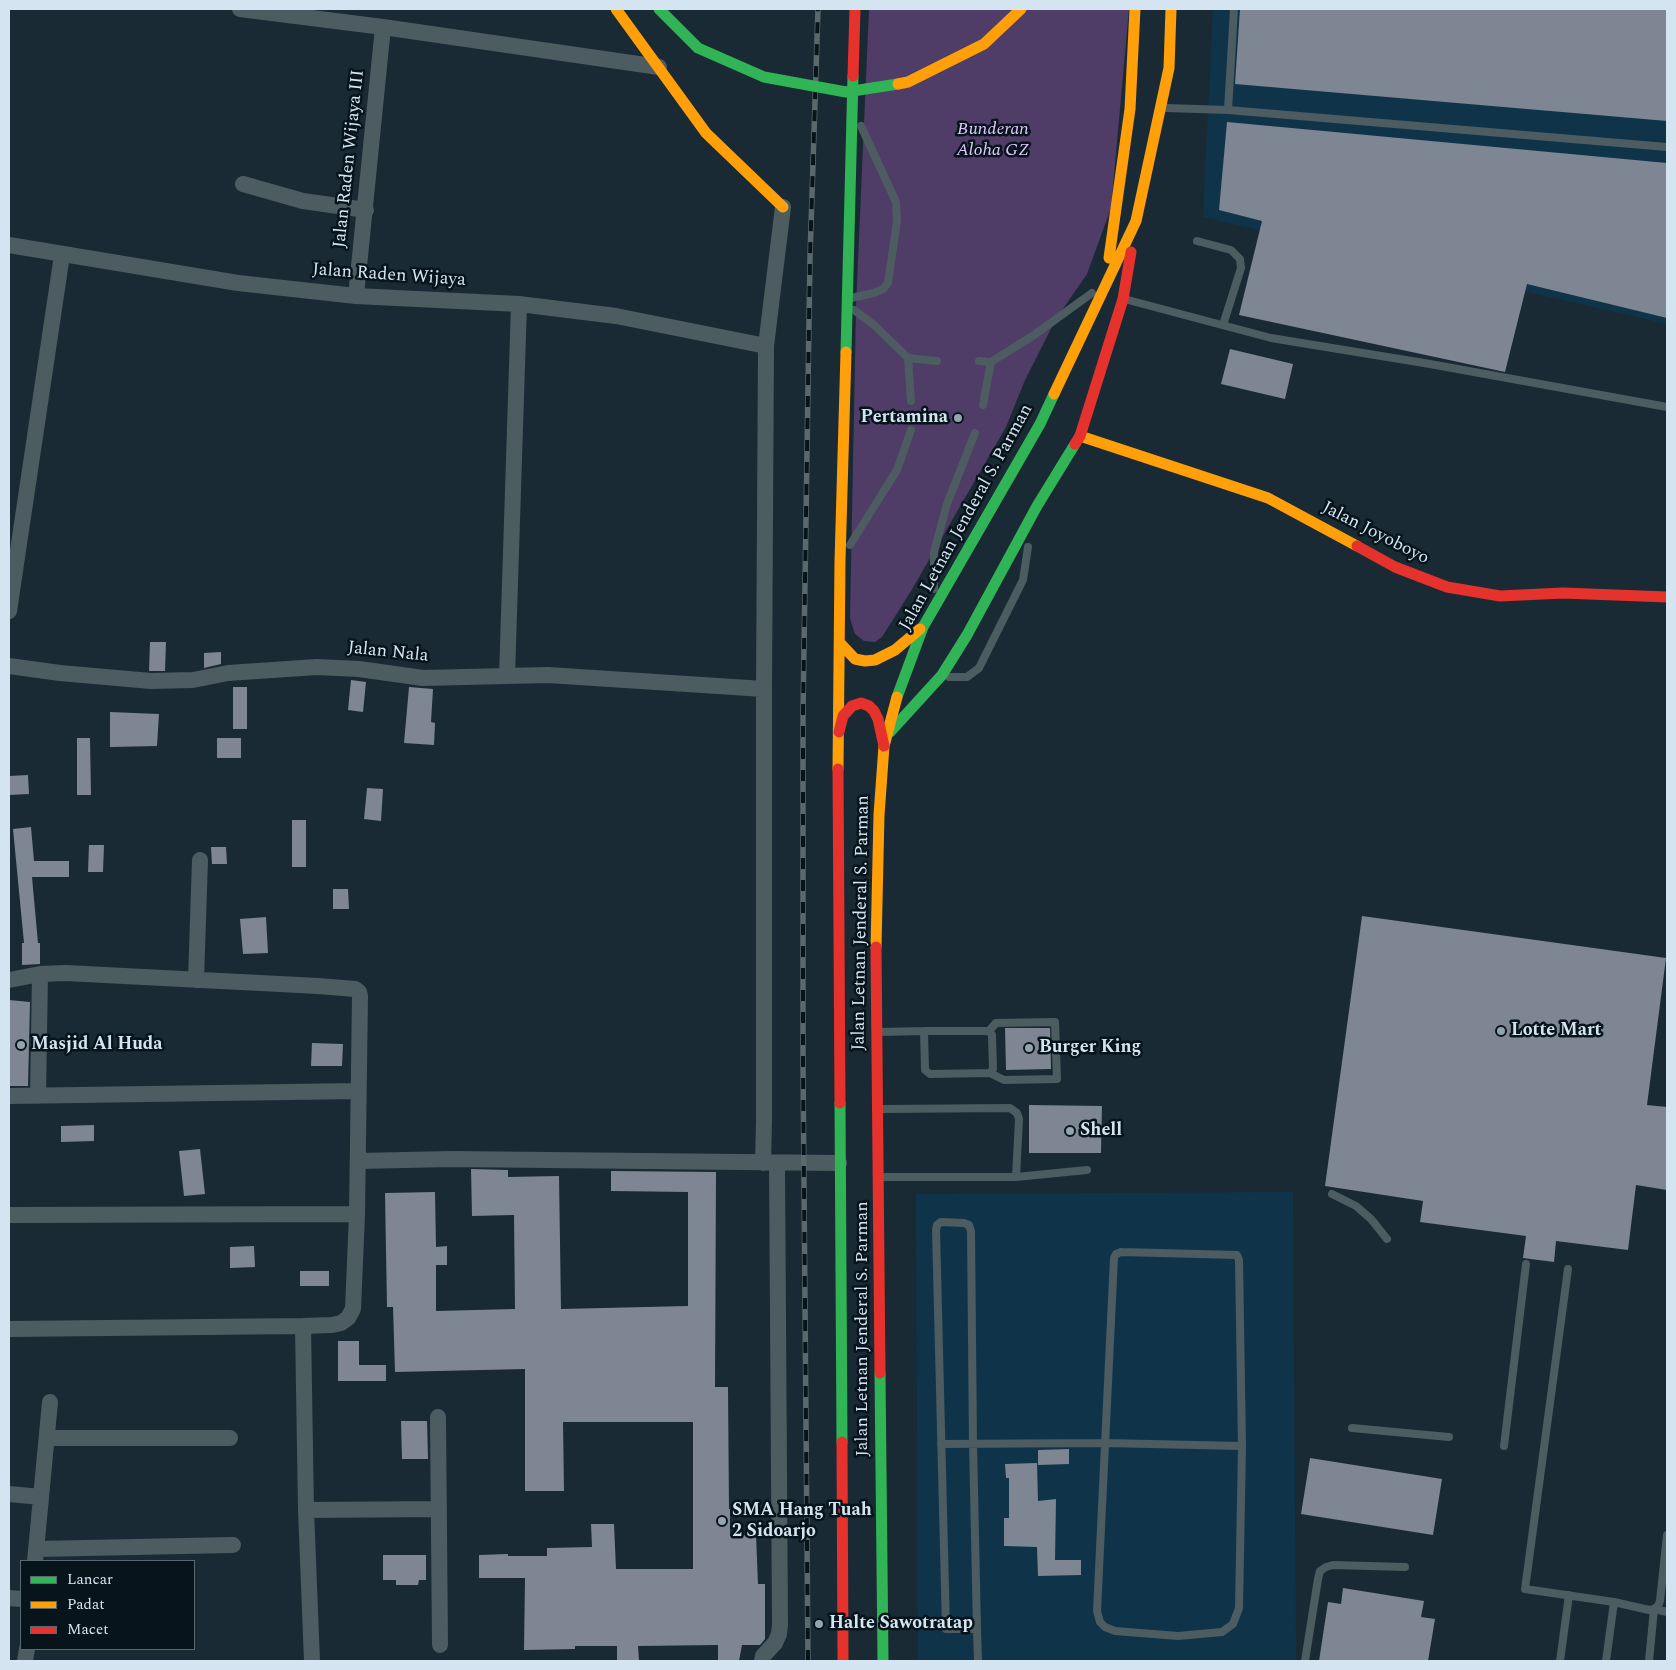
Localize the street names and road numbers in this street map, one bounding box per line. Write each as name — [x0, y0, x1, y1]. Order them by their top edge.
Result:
street label: Jalan Raden Wijaya III — [330, 69, 370, 249]
street label: Jalan Raden Wijaya — [312, 260, 466, 292]
street label: Jalan Letnan Jenderal S. Parman — [896, 401, 1038, 635]
street label: Jalan Joyoboyo — [1318, 498, 1432, 570]
street label: Jalan Nala — [346, 638, 430, 668]
street label: Jalan Letnan Jenderal S. Parman — [849, 795, 875, 1051]
street label: Jalan Letnan Jenderal S. Parman — [852, 1201, 874, 1457]

